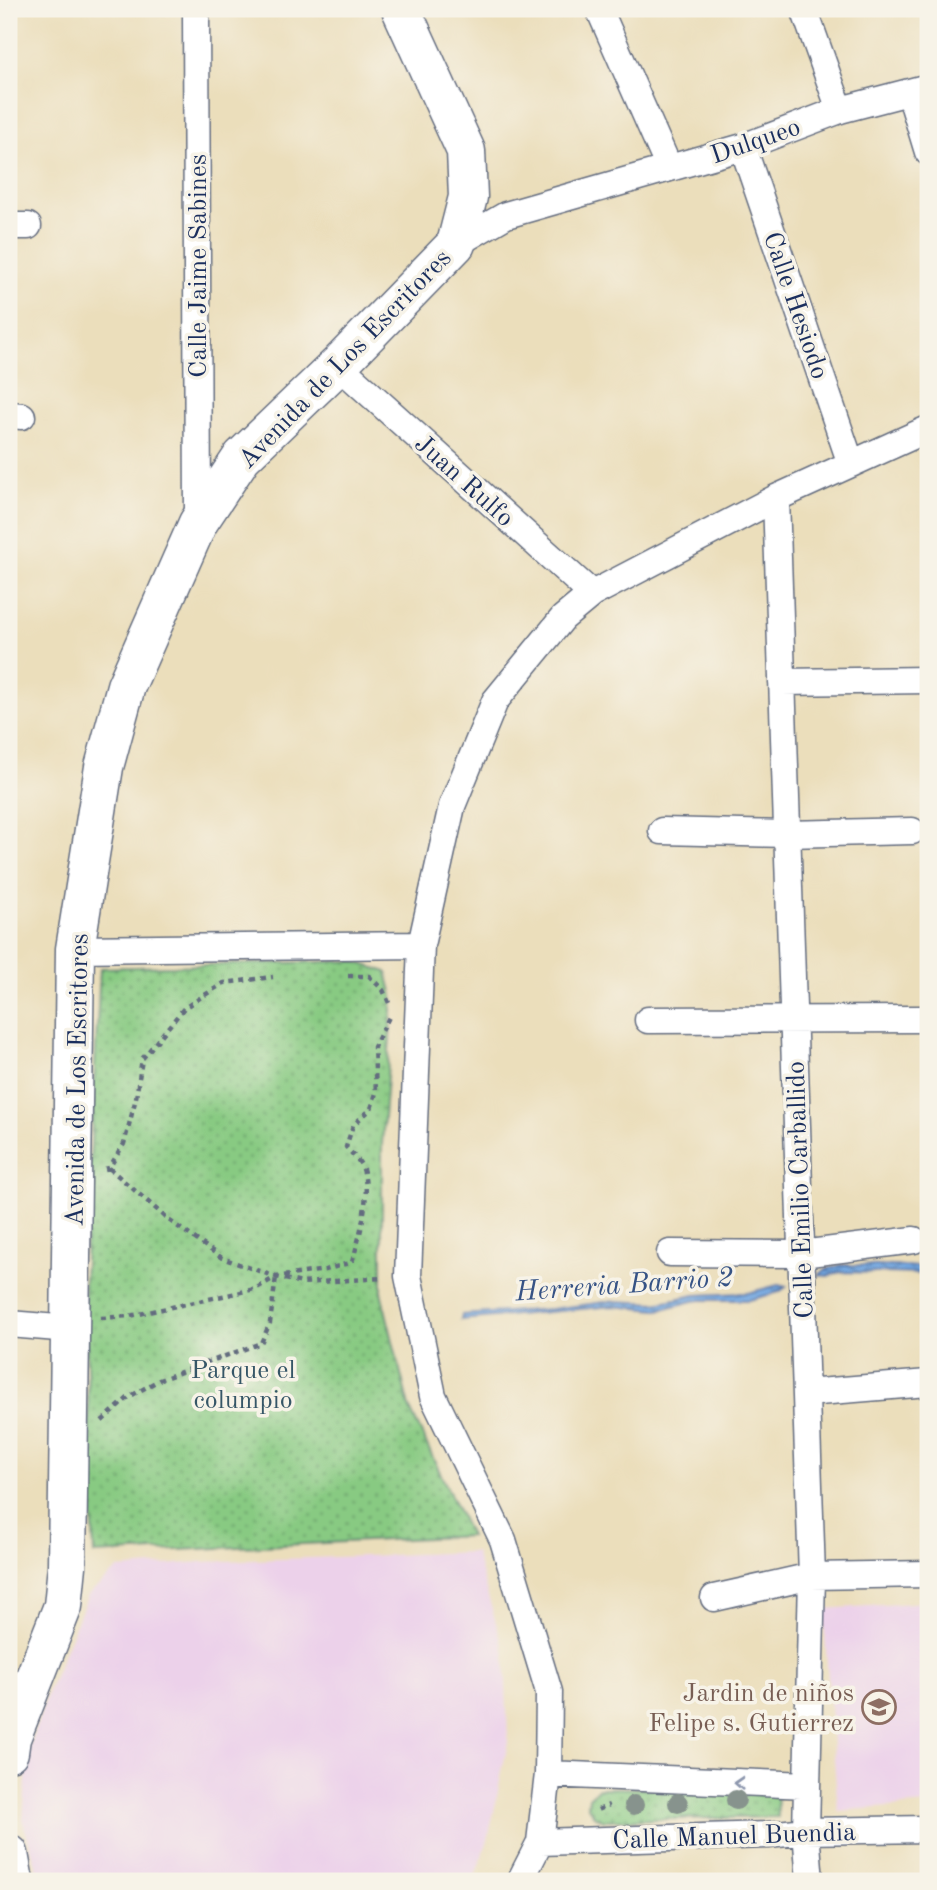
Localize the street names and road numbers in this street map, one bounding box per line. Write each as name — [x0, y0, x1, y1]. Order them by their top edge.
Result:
street label: Dulqueo — [707, 114, 804, 169]
street label: Calle Jaime Sabines — [186, 154, 212, 378]
street label: Calle Hesiodo — [758, 229, 832, 383]
street label: Avenida de Los Escritores — [234, 245, 457, 474]
street label: Juan Rulfo — [409, 431, 518, 532]
street label: Avenida de Los Escritores — [62, 933, 94, 1227]
street label: Calle Emilio Carballido — [784, 1061, 818, 1319]
street label: Calle Manuel Buendia — [612, 1820, 856, 1854]

